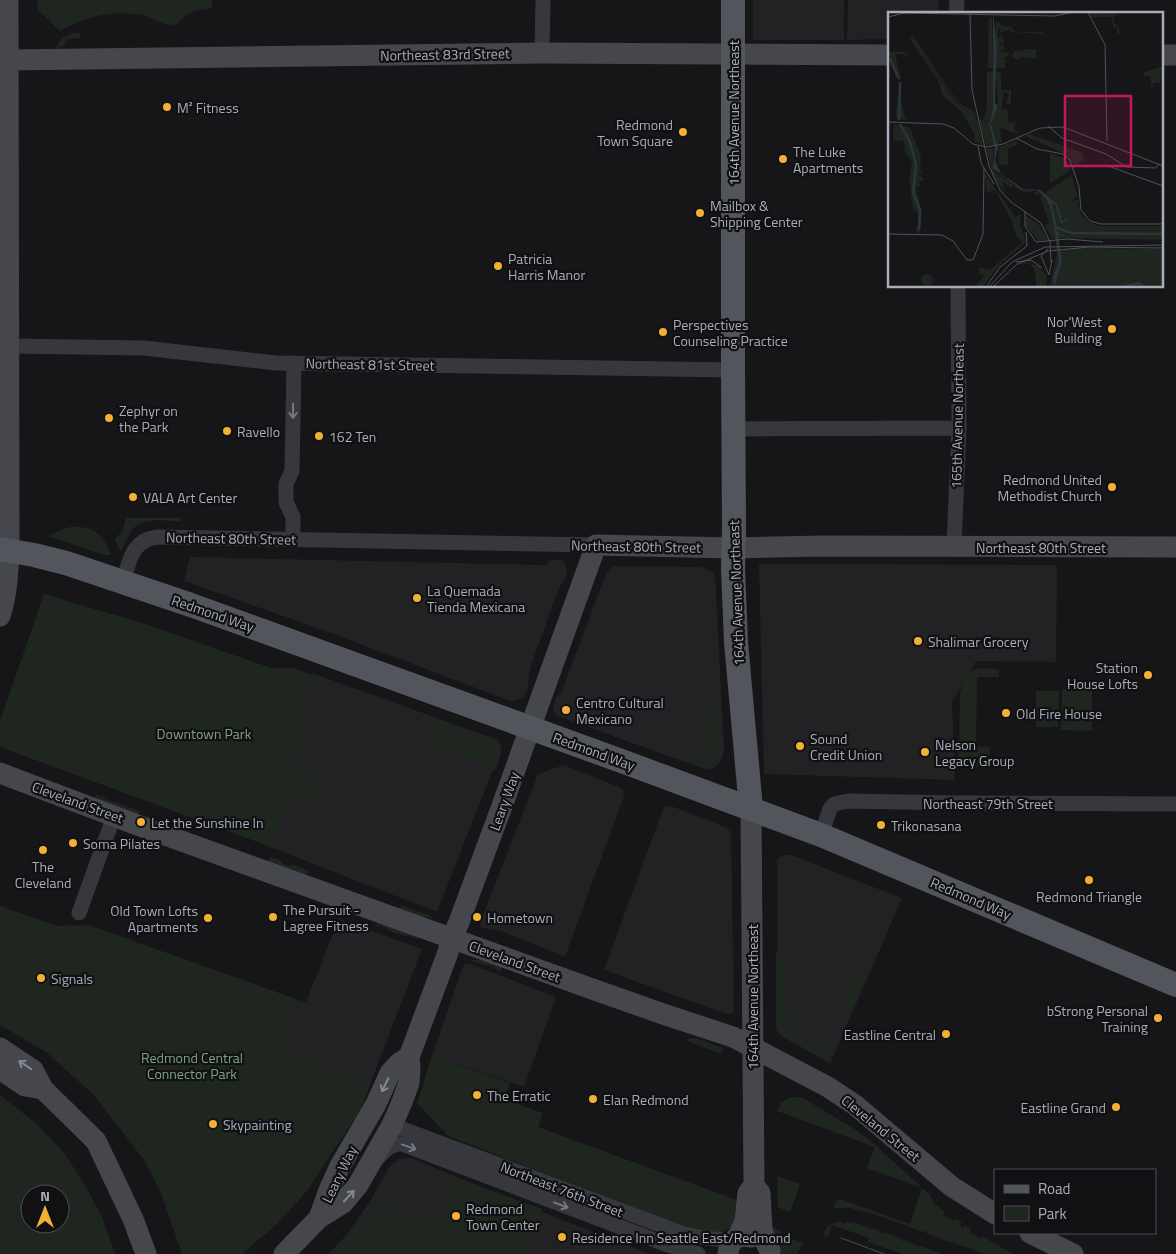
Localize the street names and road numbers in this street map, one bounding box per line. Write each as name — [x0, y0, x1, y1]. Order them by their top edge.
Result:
street label: 164th Avenue Northeast — [723, 40, 744, 186]
street label: Northeast 83rd Street — [380, 42, 510, 66]
street label: 165th Avenue Northeast — [945, 343, 969, 489]
street label: Northeast 81st Street — [305, 352, 435, 376]
street label: 164th Avenue Northeast — [723, 520, 749, 666]
street label: Northeast 80th Street — [166, 526, 296, 550]
street label: Northeast 80th Street — [571, 534, 701, 558]
street label: Northeast 80th Street — [976, 537, 1106, 558]
street label: Redmond Way — [169, 589, 257, 637]
street label: Redmond Way — [550, 726, 638, 776]
street label: Leary Way — [484, 768, 524, 833]
street label: Cleveland Street — [29, 776, 127, 828]
street label: Northeast 79th Street — [923, 793, 1053, 814]
street label: Redmond Way — [927, 872, 1015, 925]
street label: 164th Avenue Northeast — [742, 924, 763, 1070]
street label: Cleveland Street — [466, 935, 564, 987]
street label: Cleveland Street — [837, 1090, 925, 1166]
street label: Leary Way — [316, 1142, 362, 1206]
street label: Northeast 76th Street — [498, 1156, 626, 1222]

